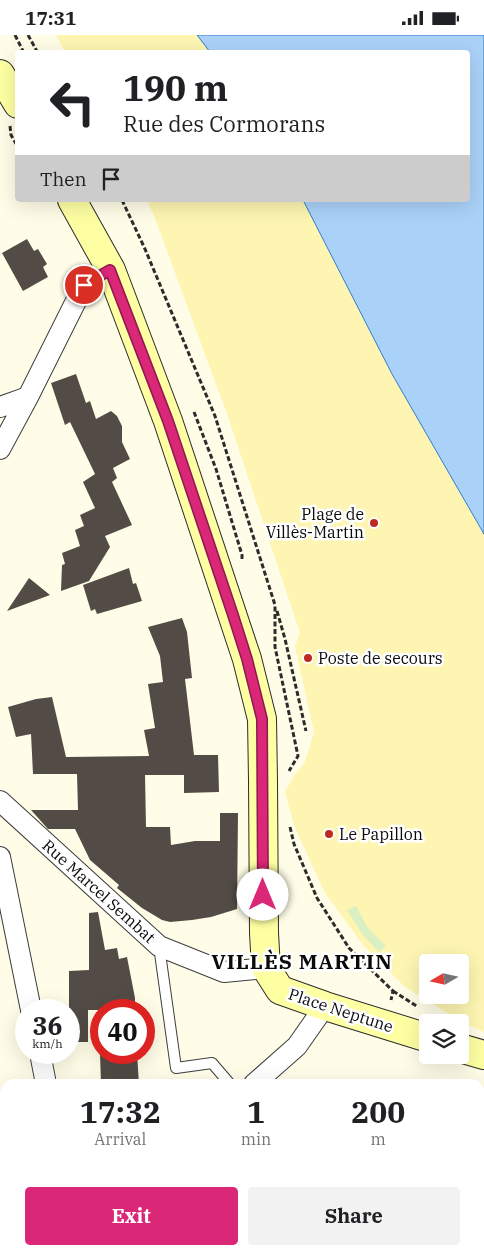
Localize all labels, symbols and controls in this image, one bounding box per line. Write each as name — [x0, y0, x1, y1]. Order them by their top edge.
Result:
text: 17:31 — [25, 6, 76, 30]
text: 190 m — [123, 65, 228, 111]
icon: left — [40, 70, 105, 135]
text: Rue des Cormorans — [123, 109, 325, 138]
icon: arrive — [97, 165, 125, 193]
text: Then — [40, 167, 87, 191]
pin — [63, 264, 105, 306]
icon: arrive — [70, 271, 98, 299]
place label: Plage de Villès-Martin — [266, 504, 364, 542]
marker: Plage de Villès-Martin — [368, 517, 380, 529]
place label: Poste de secours — [318, 648, 443, 668]
marker: Poste de secours — [302, 652, 314, 664]
place label: Le Papillon — [339, 824, 423, 844]
marker: Le Papillon — [323, 828, 335, 840]
street label: Rue Marcel Sembat — [38, 835, 160, 947]
position arrow — [236, 868, 288, 920]
district label: VILLÈS MARTIN — [211, 947, 393, 975]
north arrow — [419, 954, 469, 1004]
map controls — [419, 954, 469, 1064]
street label: Place Neptune — [286, 984, 396, 1036]
speed limit sign: 40 — [90, 999, 155, 1064]
text: 36 — [32, 1009, 63, 1042]
button: layers — [419, 1014, 469, 1064]
text: km/h — [32, 1036, 63, 1051]
text: 17:32 — [80, 1092, 161, 1131]
text: 1 — [247, 1092, 265, 1131]
text: 200 — [351, 1092, 405, 1131]
text: Arrival — [94, 1129, 146, 1149]
text: min — [241, 1129, 271, 1149]
text: m — [371, 1129, 386, 1149]
button: Exit — [25, 1187, 238, 1245]
button: Share — [248, 1187, 460, 1245]

